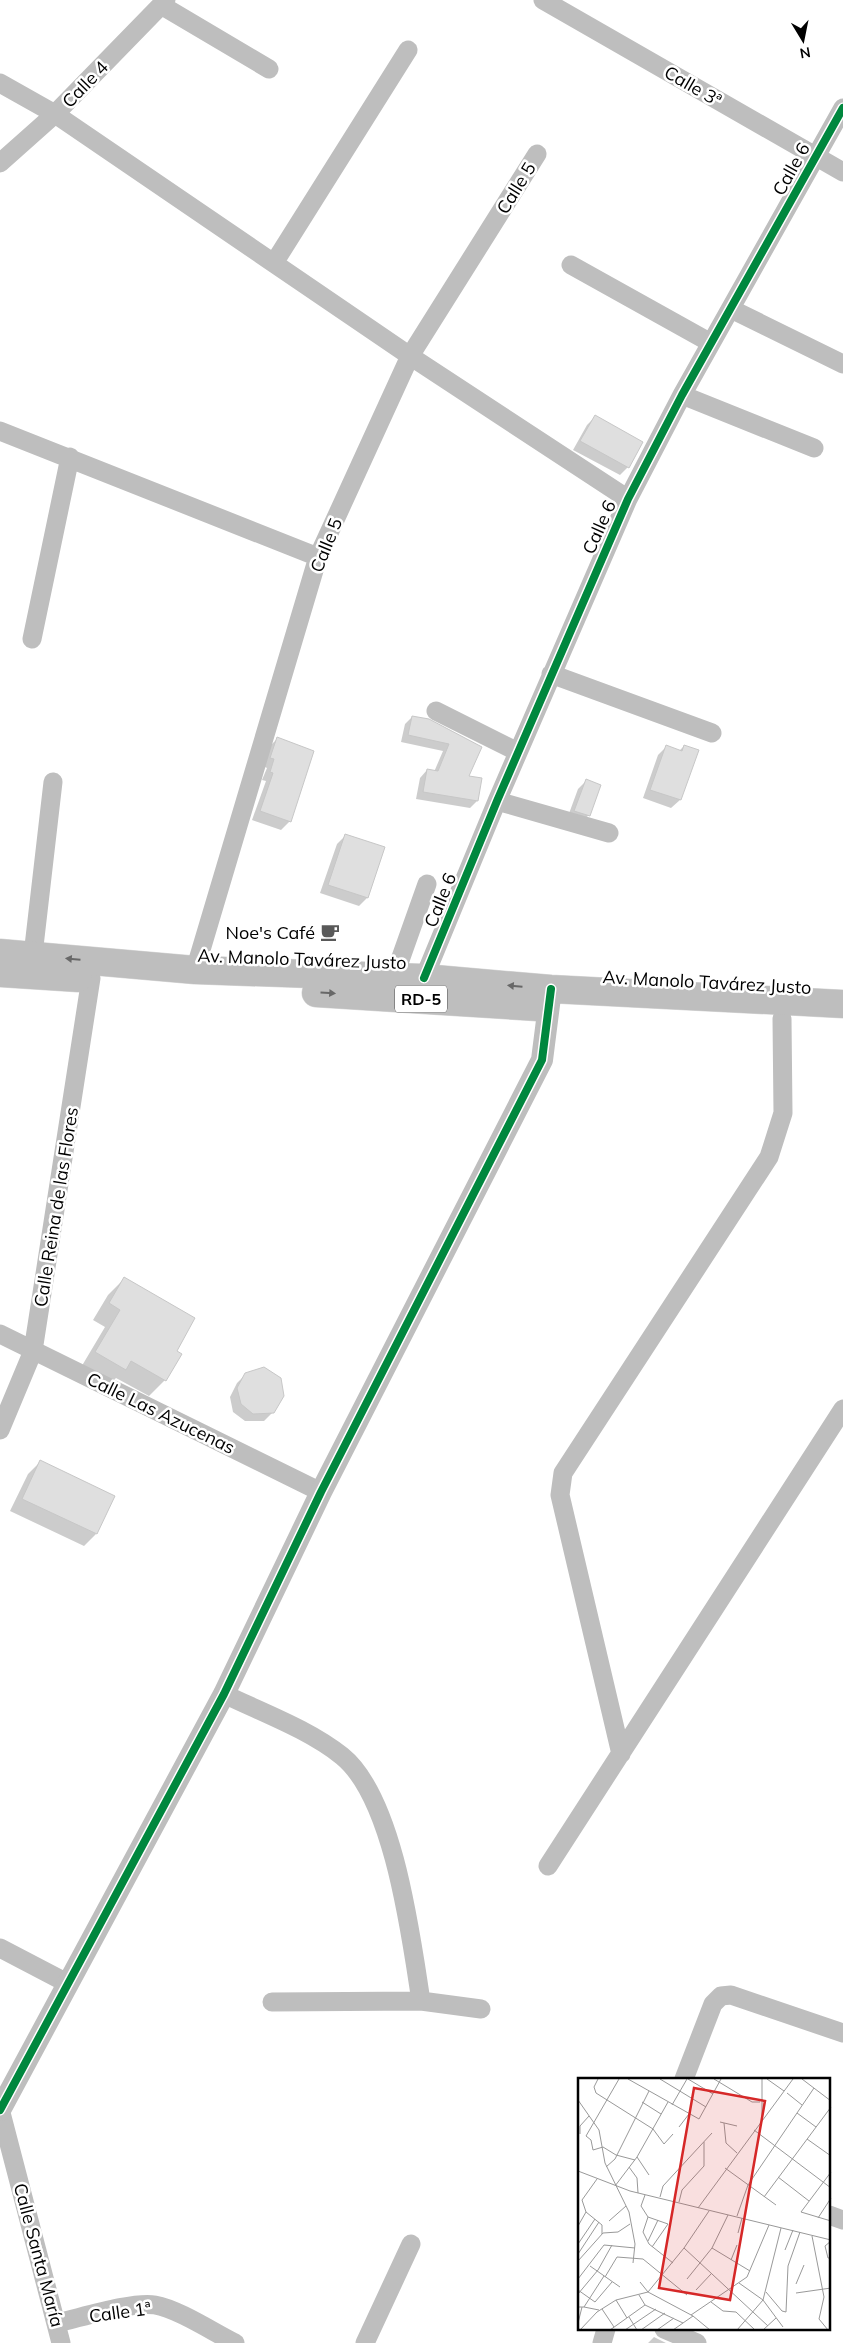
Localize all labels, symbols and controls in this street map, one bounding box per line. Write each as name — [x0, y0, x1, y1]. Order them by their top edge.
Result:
north arrow — [778, 15, 828, 65]
text: N — [798, 43, 812, 63]
street label: Calle 4 — [57, 55, 113, 112]
street label: Calle 3ª — [660, 60, 726, 112]
street label: Calle 6 — [767, 139, 815, 199]
street label: Calle 5 — [491, 158, 541, 218]
street label: Calle 6 — [577, 496, 621, 558]
street label: Calle 5 — [305, 514, 347, 576]
street label: Calle 6 — [419, 869, 461, 931]
place label: Noe's Café — [225, 921, 315, 944]
cafe icon: Noe's Café — [319, 921, 341, 943]
street label: Av. Manolo Tavárez Justo — [197, 944, 407, 974]
one-way arrow — [65, 955, 81, 963]
street label: Av. Manolo Tavárez Justo — [602, 965, 812, 999]
one-way arrow — [506, 982, 522, 990]
road number: RD-5 — [395, 986, 447, 1012]
one-way arrow — [320, 990, 336, 998]
street label: Calle Reina de las Flores — [29, 1105, 83, 1309]
street label: Calle Las Azucenas — [83, 1367, 239, 1459]
inset map — [578, 2078, 830, 2330]
street label: Calle Santa María — [9, 2180, 69, 2330]
street label: Calle 1ª — [87, 2296, 153, 2328]

